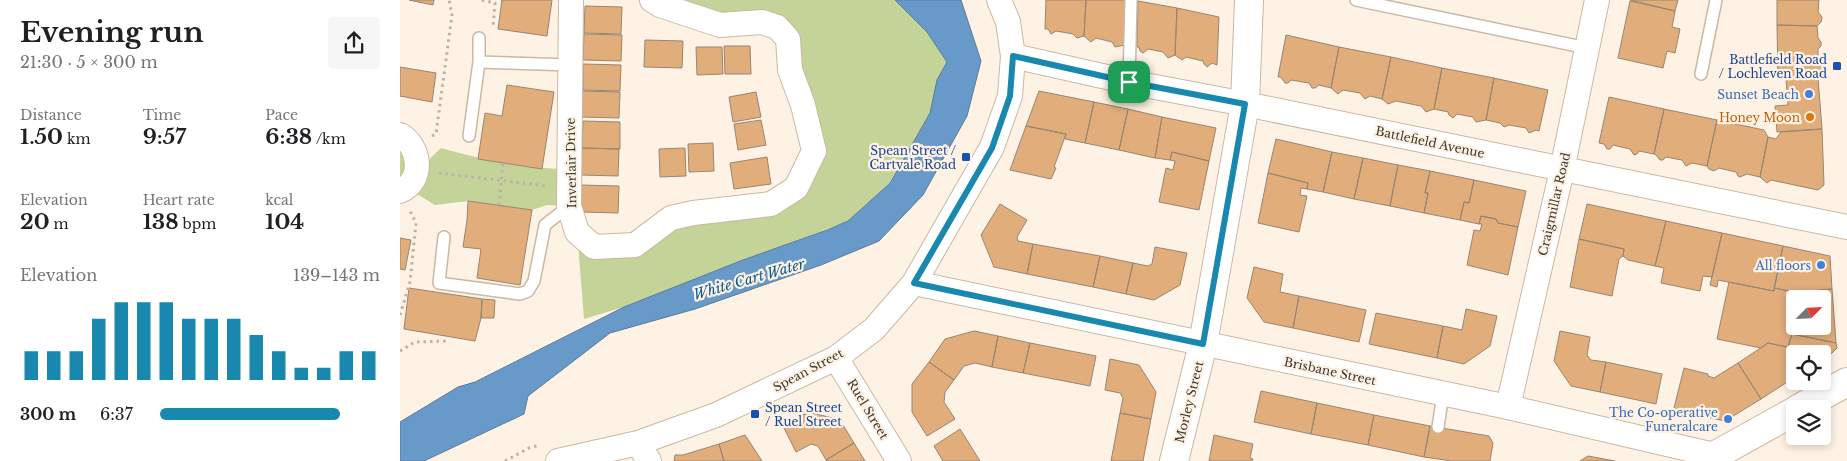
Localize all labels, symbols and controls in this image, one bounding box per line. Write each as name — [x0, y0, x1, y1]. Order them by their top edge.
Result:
text: Evening run — [20, 15, 204, 50]
button: share — [328, 17, 380, 69]
text: 21:30 · 5 × 300 m — [20, 52, 158, 72]
place label: Battlefield Road / Lochleven Road — [1719, 52, 1827, 81]
marker: Battlefield Road / Lochleven Road — [1831, 60, 1843, 72]
pin — [1108, 61, 1150, 103]
icon: arrive — [1115, 68, 1143, 96]
place label: Sunset Beach — [1717, 87, 1799, 102]
marker: Sunset Beach — [1803, 88, 1815, 100]
text: Distance — [20, 106, 82, 124]
text: Time — [143, 106, 181, 124]
text: Pace — [265, 106, 298, 124]
place label: Honey Moon — [1719, 110, 1800, 125]
marker: Honey Moon — [1804, 111, 1816, 123]
street label: Inverlair Drive — [563, 118, 579, 208]
street label: Battlefield Avenue — [1374, 123, 1486, 161]
text: 1.50 — [20, 124, 63, 150]
text: 9:57 — [143, 124, 186, 150]
text: 6:38 — [265, 124, 312, 150]
text: km — [63, 130, 91, 148]
text: /km — [312, 130, 346, 148]
place label: Spean Street / Cartvale Road — [869, 143, 956, 172]
marker: Spean Street / Cartvale Road — [960, 151, 972, 163]
street label: Craigmillar Road — [1535, 151, 1573, 257]
text: Elevation — [20, 191, 88, 209]
text: Heart rate — [143, 191, 215, 209]
text: kcal — [265, 191, 293, 209]
text: 20 — [20, 209, 50, 235]
text: 138 — [143, 209, 179, 235]
text: 104 — [265, 209, 304, 235]
text: m — [50, 215, 69, 233]
text: bpm — [179, 215, 216, 233]
water label: White Cart Water — [691, 254, 807, 304]
place label: All floors — [1754, 258, 1811, 273]
marker: All floors — [1815, 259, 1827, 271]
text: Elevation — [20, 265, 97, 285]
text: 139–143 m — [293, 265, 380, 285]
north arrow — [1786, 290, 1831, 335]
map controls — [1786, 290, 1831, 445]
street label: Spean Street — [770, 345, 846, 395]
button: locate — [1786, 345, 1831, 390]
street label: Brisbane Street — [1283, 354, 1378, 388]
street label: Morley Street — [1172, 359, 1207, 444]
street label: Ruel Street — [844, 376, 892, 442]
place label: Spean Street / Ruel Street — [765, 400, 843, 429]
button: layers — [1786, 400, 1831, 445]
text: 300 m — [20, 404, 76, 424]
text: 6:37 — [100, 404, 133, 424]
place label: The Co-operative Funeralcare — [1609, 405, 1718, 434]
marker: Spean Street / Ruel Street — [749, 408, 761, 420]
marker: The Co-operative Funeralcare — [1722, 413, 1734, 425]

